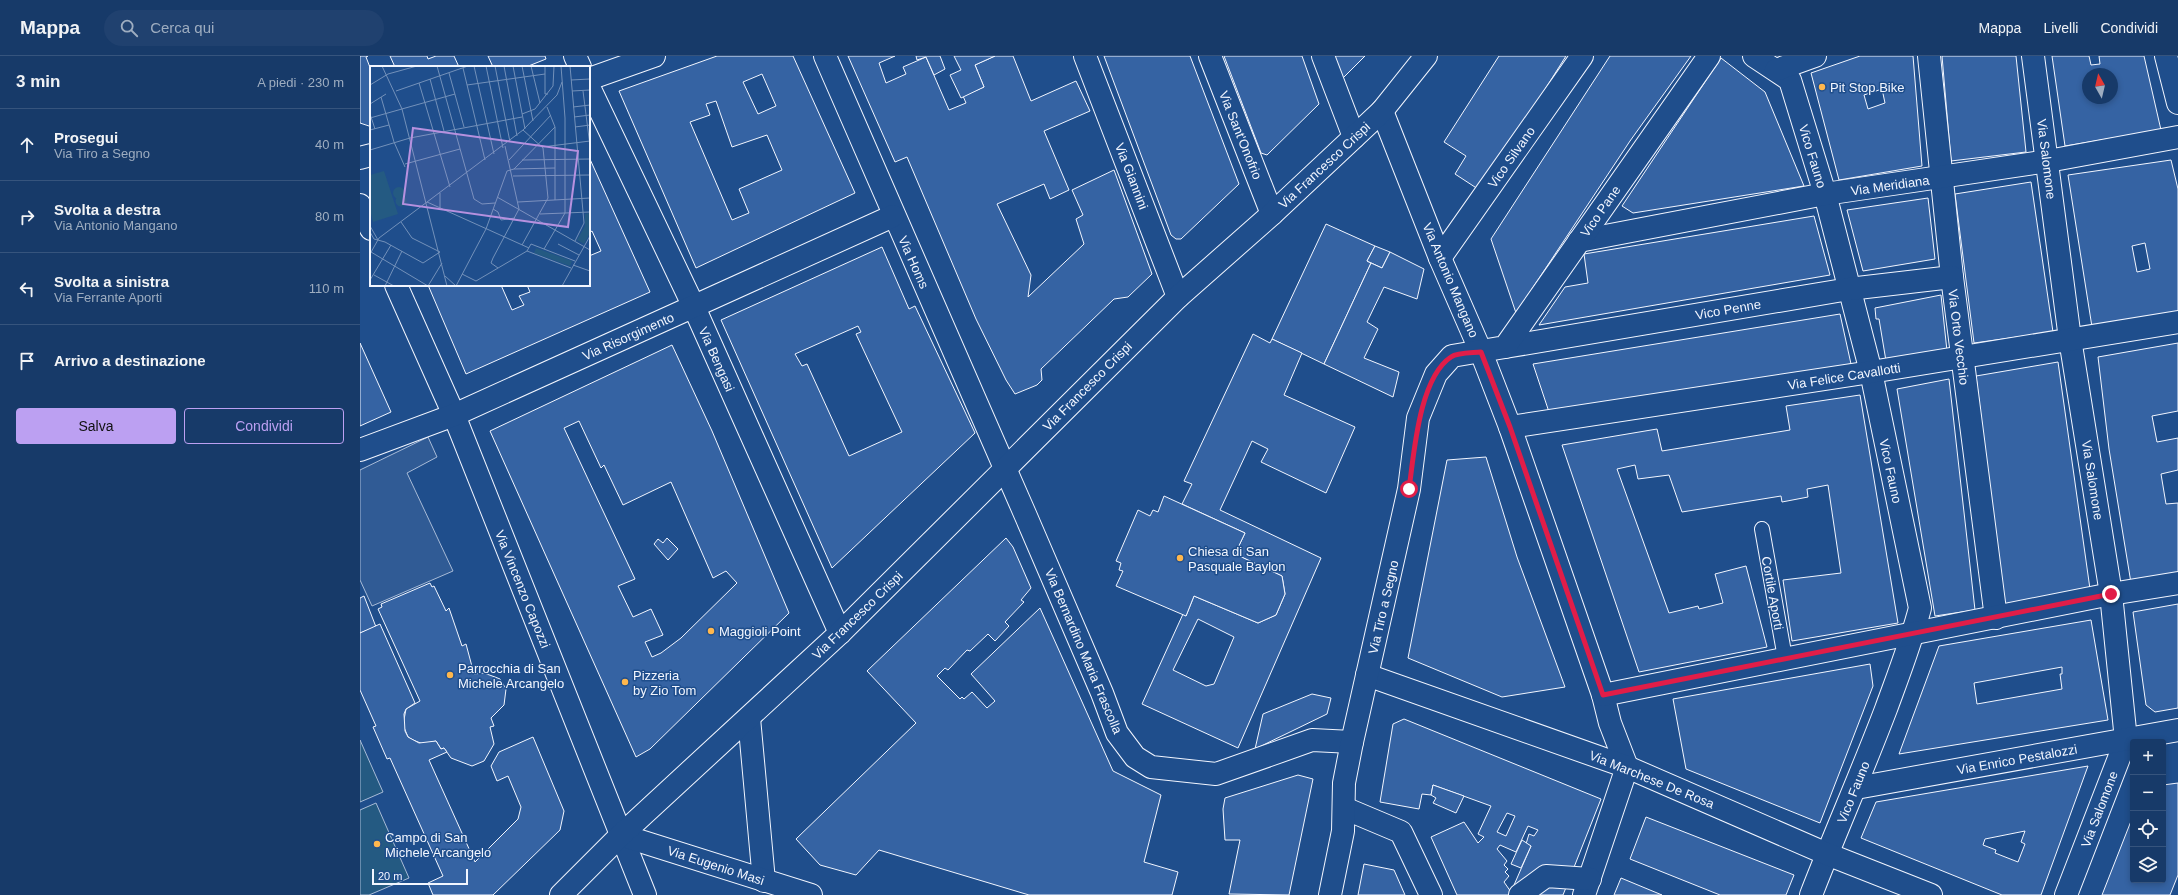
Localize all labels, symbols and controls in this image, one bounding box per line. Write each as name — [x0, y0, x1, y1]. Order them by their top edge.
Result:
search box — [104, 10, 384, 46]
text: Mappa — [20, 17, 80, 38]
icon: search — [118, 17, 140, 39]
text: Cerca qui — [150, 19, 214, 36]
text: Mappa — [1979, 20, 2021, 36]
text: Livelli — [2043, 20, 2078, 36]
text: Condividi — [2100, 20, 2158, 36]
inset map — [370, 66, 590, 286]
north arrow — [2082, 68, 2118, 104]
text: 3 min — [16, 72, 60, 91]
text: A piedi · 230 m — [257, 75, 344, 90]
place label: Pit Stop Bike — [1830, 80, 1904, 95]
marker: Pit Stop Bike — [1817, 82, 1827, 92]
street label: Via Sant'Onofrio — [1216, 89, 1265, 182]
street label: Via Salomone — [2034, 118, 2059, 200]
street label: Via Francesco Crispi — [1275, 119, 1373, 212]
street label: Vico Fauno — [1796, 123, 1829, 190]
street label: Vico Silvano — [1485, 124, 1538, 191]
text: Prosegui — [54, 129, 118, 146]
icon: ahead — [16, 134, 38, 156]
text: 40 m — [315, 137, 344, 152]
street label: Via Giannini — [1112, 141, 1151, 212]
text: Via Tiro a Segno — [54, 146, 150, 161]
street label: Via Meridiana — [1850, 172, 1931, 198]
street label: Vico Pane — [1577, 183, 1623, 240]
text: Svolta a destra — [54, 201, 161, 218]
icon: right — [16, 206, 38, 228]
text: 80 m — [315, 209, 344, 224]
text: Via Antonio Mangano — [54, 218, 177, 233]
street label: Via Antonio Mangano — [1420, 220, 1482, 340]
street label: Via Homs — [895, 234, 932, 291]
text: Svolta a sinistra — [54, 273, 169, 290]
icon: left — [16, 278, 38, 300]
text: 110 m — [309, 281, 344, 296]
street label: Via Orto Vecchio — [1945, 288, 1972, 386]
text: Via Ferrante Aporti — [54, 290, 162, 305]
street label: Vico Penne — [1694, 296, 1762, 323]
street label: Via Risorgimento — [580, 310, 676, 363]
street label: Via Bengasi — [696, 325, 737, 394]
street label: Via Francesco Crispi — [1040, 339, 1135, 434]
icon: arrive — [16, 350, 38, 372]
text: Arrivo a destinazione — [54, 352, 206, 369]
street label: Via Felice Cavallotti — [1787, 360, 1902, 393]
button: Salva — [16, 408, 176, 444]
button: Condividi — [184, 408, 344, 444]
street label: Vico Fauno — [1876, 437, 1905, 505]
street label: Via Salomone — [2079, 439, 2106, 521]
route start — [1400, 480, 1418, 498]
street label: Via Vincenzo Capozzi — [492, 528, 553, 651]
place label: Chiesa di San Pasquale Baylon — [1188, 544, 1286, 574]
marker: Chiesa di San Pasquale Baylon — [1175, 553, 1185, 563]
street label: Cortile Aporti — [1759, 555, 1786, 631]
street label: Via Tiro a Segno — [1365, 559, 1402, 656]
street label: Via Bernardino Maria Frascolla — [1042, 566, 1126, 737]
street label: Via Francesco Crispi — [809, 568, 906, 662]
route end — [2102, 585, 2120, 603]
place label: Maggioli Point — [719, 624, 801, 639]
marker: Maggioli Point — [706, 626, 716, 636]
place label: Parrocchia di San Michele Arcangelo — [458, 661, 564, 691]
place label: Pizzeria by Zio Tom — [633, 668, 696, 698]
marker: Parrocchia di San Michele Arcangelo — [445, 670, 455, 680]
marker: Pizzeria by Zio Tom — [620, 677, 630, 687]
map controls — [2130, 739, 2166, 883]
button: + — [2130, 739, 2166, 775]
street label: Via Enrico Pestalozzi — [1956, 742, 2079, 777]
street label: Via Marchese De Rosa — [1587, 748, 1717, 812]
street label: Vico Fauno — [1834, 759, 1873, 825]
street label: Via Salomone — [2078, 769, 2121, 850]
button: − — [2130, 775, 2166, 811]
button: locate — [2130, 811, 2166, 847]
place label: Campo di San Michele Arcangelo — [385, 830, 491, 860]
marker: Campo di San Michele Arcangelo — [372, 839, 382, 849]
street label: Via Eugenio Masi — [666, 843, 766, 888]
button: layers — [2130, 847, 2166, 883]
scale bar — [372, 867, 468, 886]
text: 20 m — [378, 870, 402, 882]

